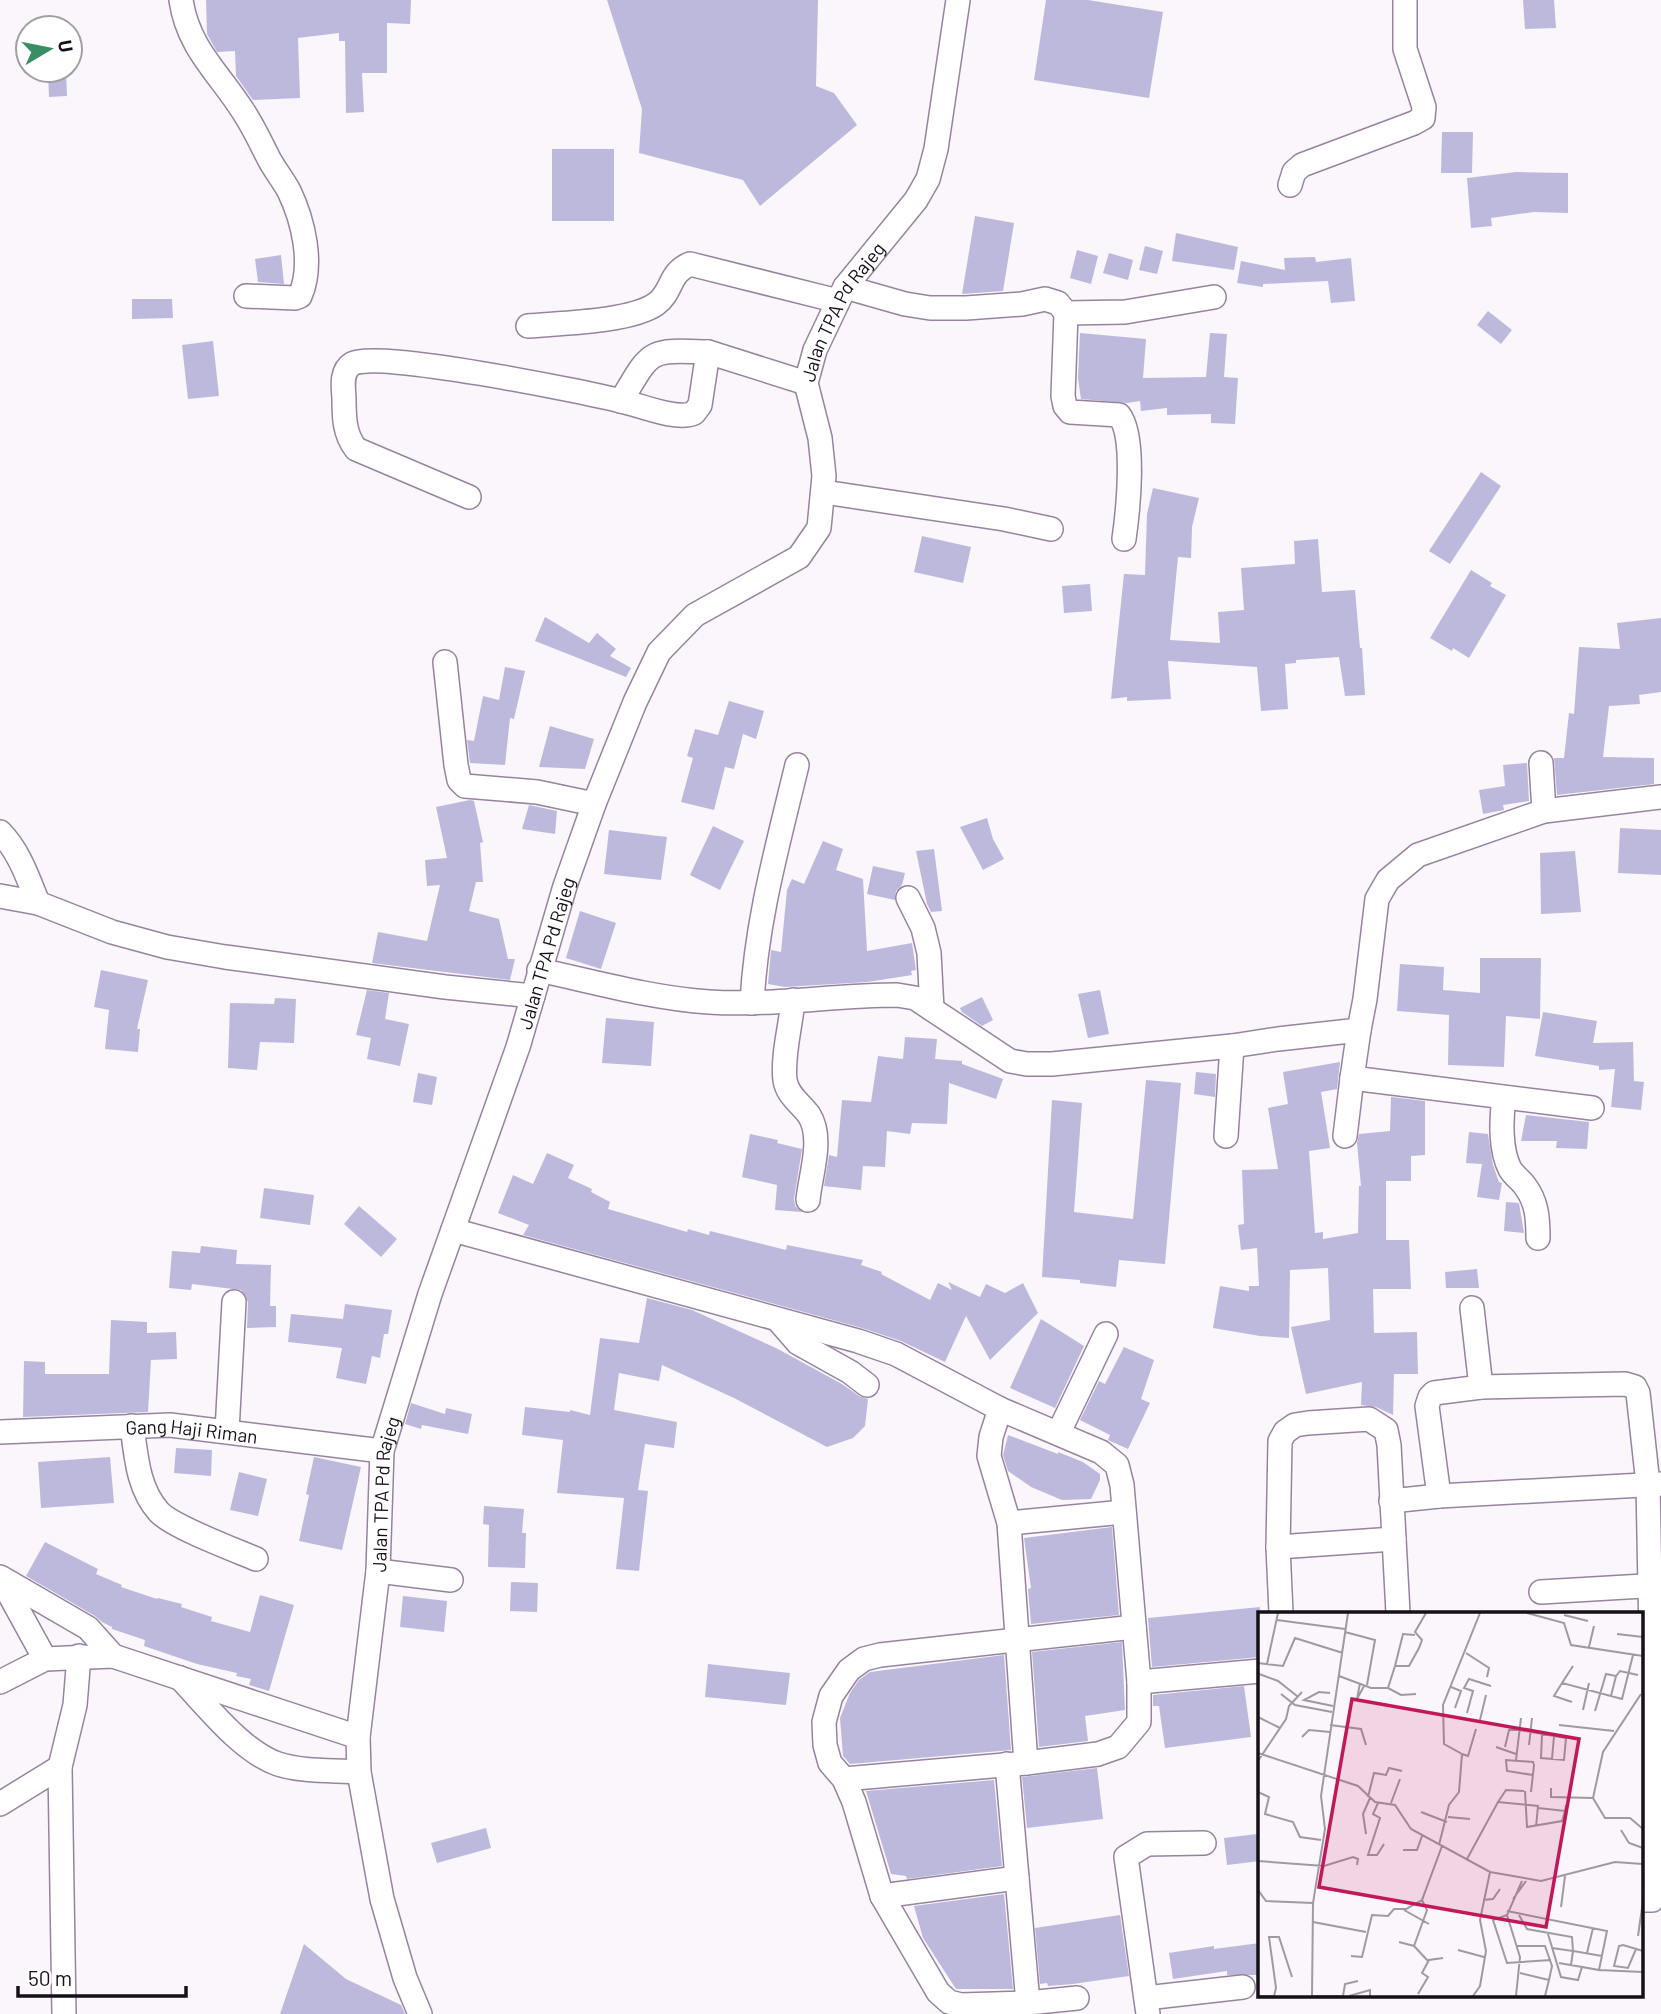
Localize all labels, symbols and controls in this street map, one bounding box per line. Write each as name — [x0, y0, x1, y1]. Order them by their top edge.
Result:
north arrow — [14, 14, 84, 84]
text: U — [54, 38, 79, 54]
street label: Jalan TPA Pd Rajeg — [795, 237, 889, 384]
street label: Jalan TPA Pd Rajeg — [512, 874, 579, 1032]
street label: Gang Haji Riman — [125, 1413, 259, 1447]
street label: Jalan TPA Pd Rajeg — [366, 1413, 404, 1573]
inset map — [1258, 1612, 1644, 1996]
scale bar — [18, 1954, 186, 1998]
text: 50 m — [28, 1965, 72, 1990]

